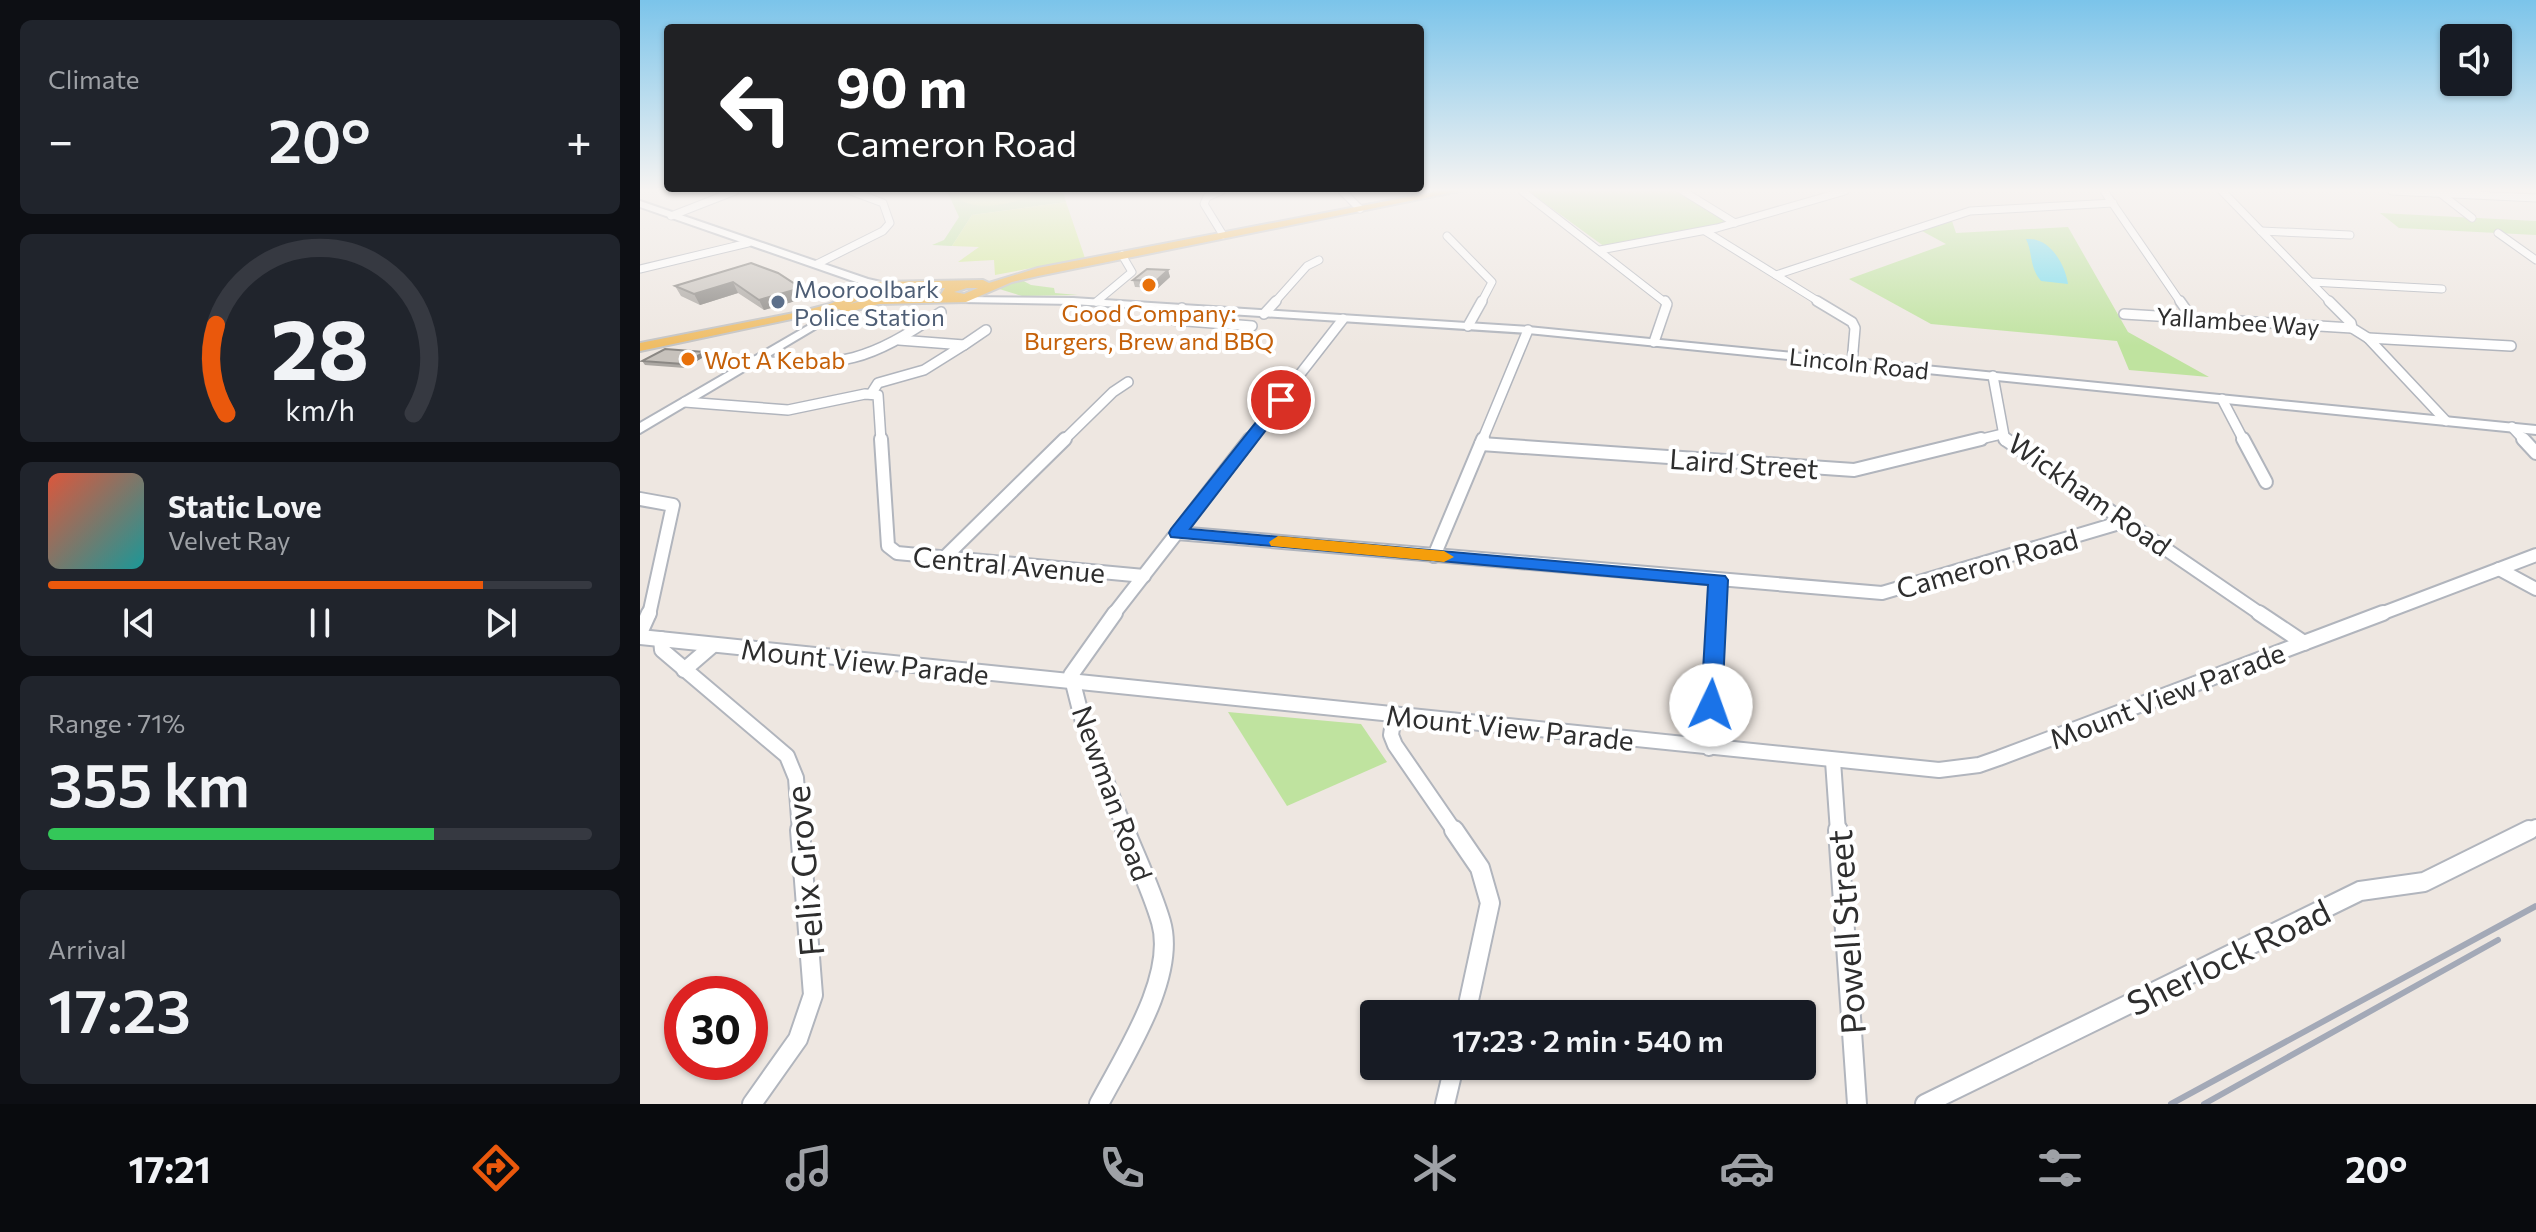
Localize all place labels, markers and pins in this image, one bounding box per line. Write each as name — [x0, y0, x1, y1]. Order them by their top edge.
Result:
place label: Mooroolbark Police Station — [794, 274, 945, 331]
marker: Good Company: Burgers, Brew and BBQ — [1140, 276, 1158, 294]
marker: Mooroolbark Police Station — [769, 293, 787, 311]
place label: Good Company: Burgers, Brew and BBQ — [1024, 298, 1274, 355]
place label: Wot A Kebab — [704, 345, 845, 374]
marker: Wot A Kebab — [679, 350, 697, 368]
pin — [1247, 366, 1315, 434]

